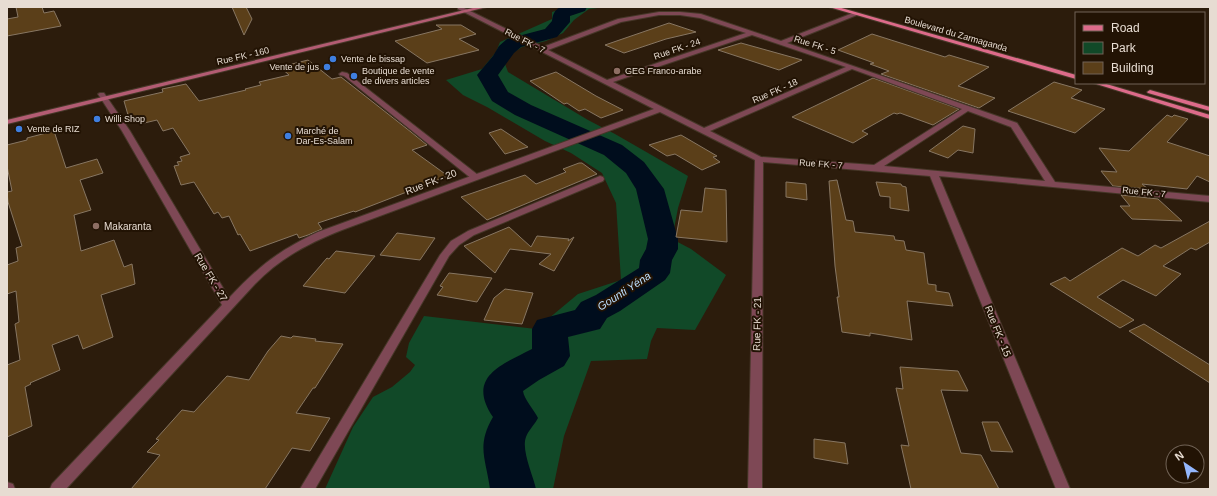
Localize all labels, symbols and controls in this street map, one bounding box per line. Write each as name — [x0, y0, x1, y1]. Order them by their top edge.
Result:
legend — [1075, 12, 1205, 84]
street label: Boulevard du Zarmaganda — [903, 15, 1009, 53]
text: Road — [1111, 21, 1140, 35]
street label: Rue FK - 7 — [503, 27, 547, 55]
street label: Rue FK - 5 — [793, 34, 837, 56]
street label: Rue FK - 24 — [652, 36, 702, 62]
text: Park — [1111, 41, 1137, 55]
street label: Rue FK - 160 — [216, 45, 270, 67]
marker: Vente de bissap — [328, 54, 338, 64]
place label: Vente de bissap — [341, 54, 405, 64]
text: Building — [1111, 61, 1154, 75]
place label: Vente de jus — [269, 62, 319, 72]
marker: Vente de jus — [322, 62, 332, 72]
place label: Boutique de vente de divers articles — [362, 66, 435, 86]
marker: GEG Franco-arabe — [612, 66, 622, 76]
place label: GEG Franco-arabe — [625, 66, 702, 76]
marker: Boutique de vente de divers articles — [349, 71, 359, 81]
street label: Rue FK - 18 — [751, 77, 799, 105]
marker: Willi Shop — [92, 114, 102, 124]
place label: Willi Shop — [105, 114, 145, 124]
marker: Vente de RIZ — [14, 124, 24, 134]
place label: Vente de RIZ — [27, 124, 80, 134]
place label: Marché de Dar-Es-Salam — [296, 126, 353, 146]
marker: Marché de Dar-Es-Salam — [283, 131, 293, 141]
street label: Rue FK - 7 — [799, 157, 843, 171]
street label: Rue FK - 20 — [404, 167, 459, 197]
street label: Rue FK - 7 — [1122, 185, 1166, 199]
marker: Makaranta — [91, 221, 101, 231]
place label: Makaranta — [104, 221, 152, 232]
street label: Rue FK - 27 — [192, 251, 230, 303]
water label: Gounti Yéna — [595, 269, 653, 313]
street label: Rue FK - 21 — [751, 297, 763, 351]
street label: Rue FK - 15 — [983, 304, 1013, 358]
north arrow — [1165, 444, 1205, 484]
text: N — [1173, 449, 1186, 463]

